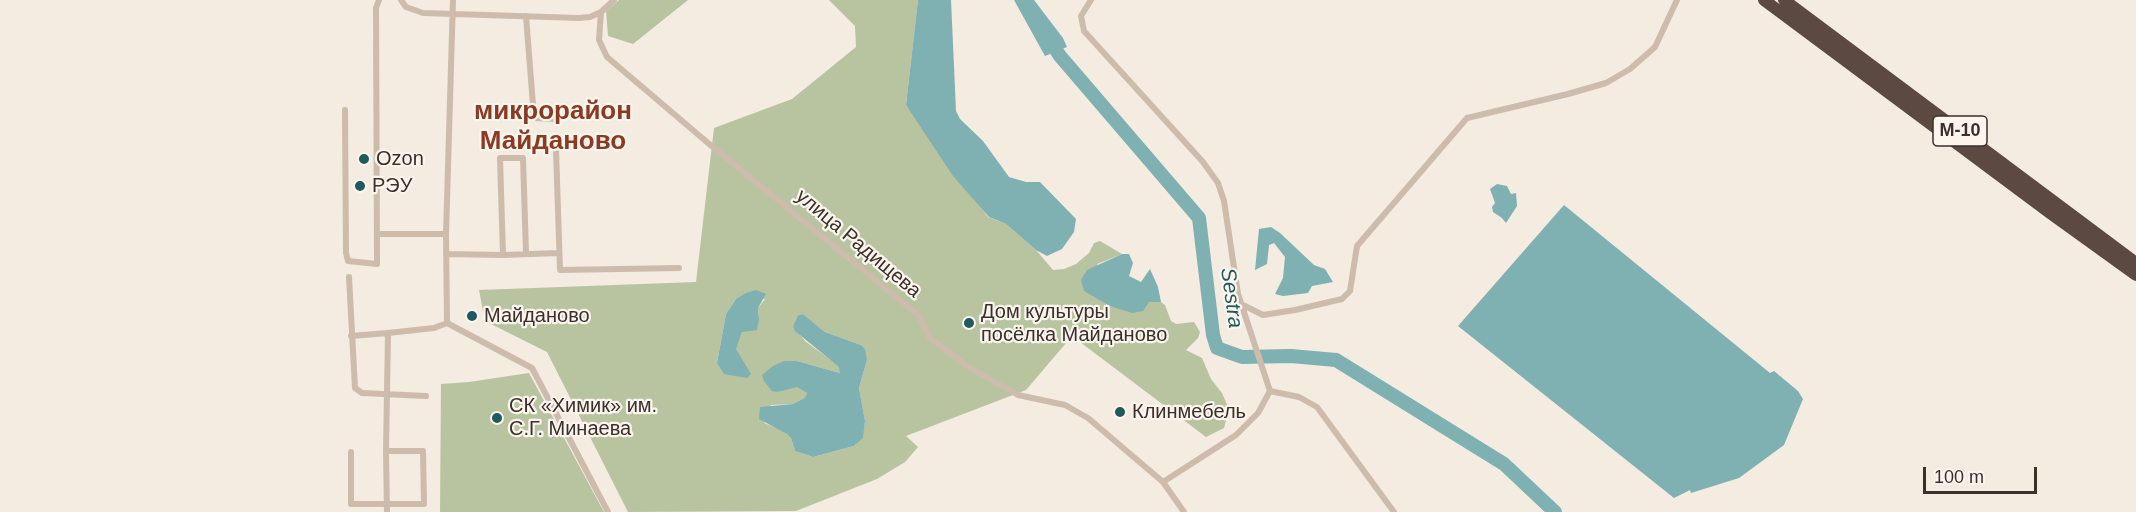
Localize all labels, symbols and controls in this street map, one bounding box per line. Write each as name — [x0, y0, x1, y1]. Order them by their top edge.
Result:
district label: микрорайон Майданово — [474, 96, 632, 158]
road number: М-10 — [1933, 116, 1987, 146]
place label: Ozon — [376, 147, 424, 171]
marker: Ozon — [357, 152, 371, 166]
place label: РЭУ — [372, 174, 412, 198]
marker: РЭУ — [353, 179, 367, 193]
street label: улица Радищева — [791, 185, 925, 303]
water label: Sestra — [1214, 266, 1248, 330]
place label: Дом культуры посёлка Майданово — [981, 300, 1167, 347]
place label: Майданово — [484, 304, 590, 328]
marker: Майданово — [465, 309, 479, 323]
marker: Дом культуры посёлка Майданово — [962, 316, 976, 330]
place label: СК «Химик» им. С.Г. Минаева — [509, 394, 657, 441]
place label: Клинмебель — [1132, 400, 1246, 424]
marker: Клинмебель — [1113, 405, 1127, 419]
marker: СК «Химик» им. С.Г. Минаева — [490, 411, 504, 425]
scale bar — [1926, 455, 2040, 493]
text: 100 m — [1934, 467, 1984, 487]

